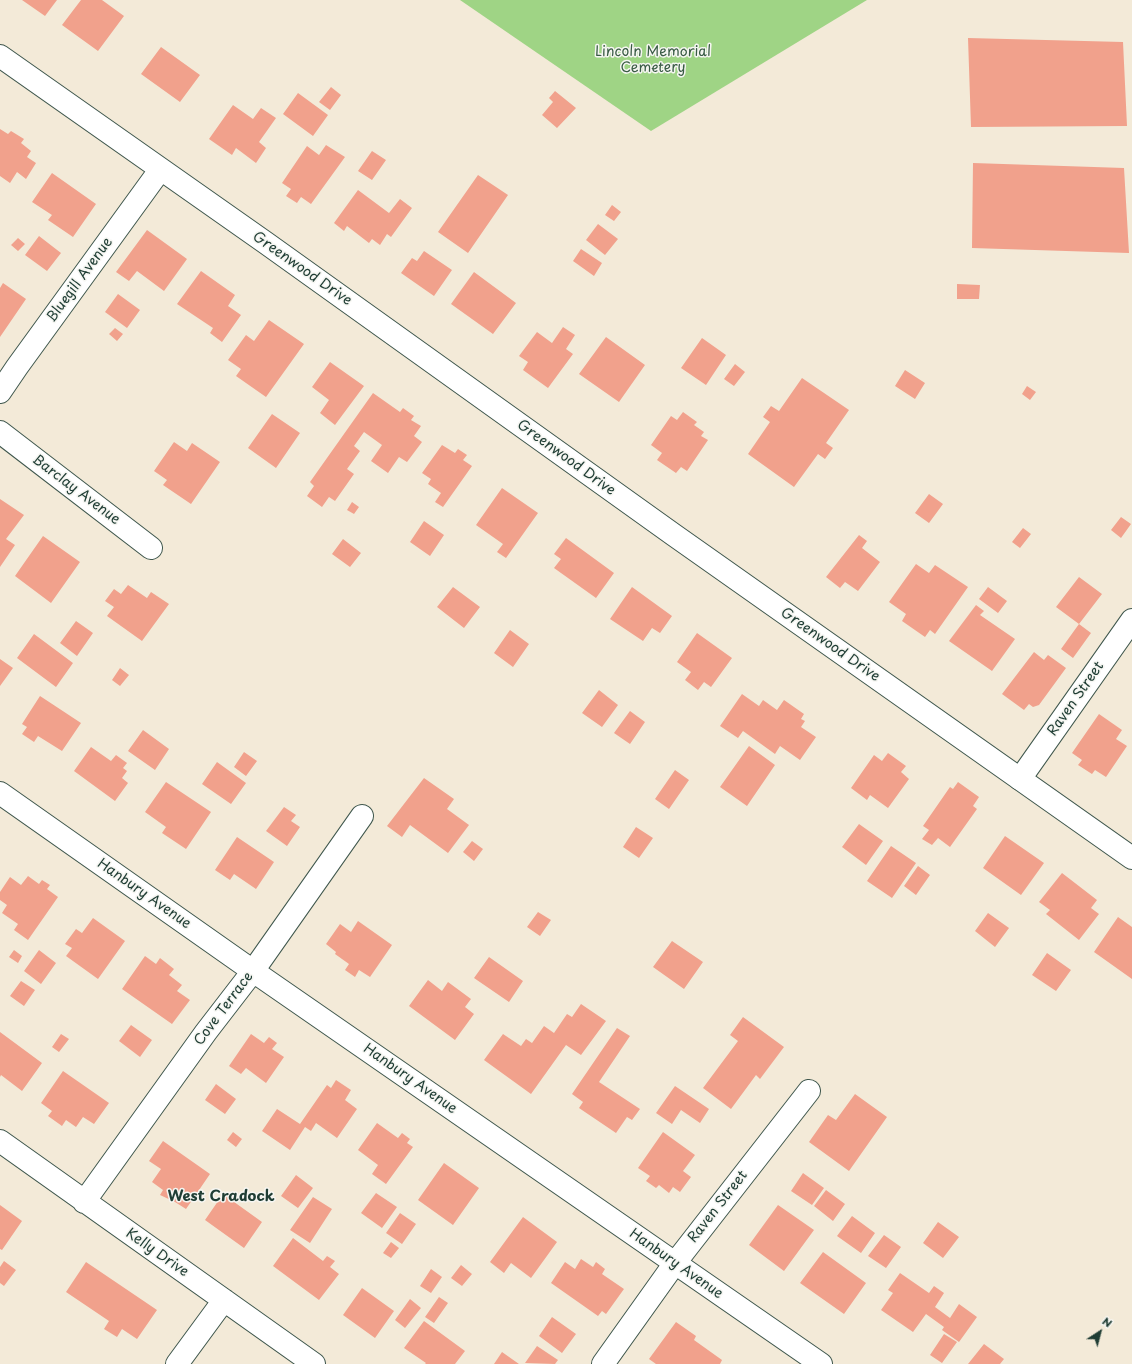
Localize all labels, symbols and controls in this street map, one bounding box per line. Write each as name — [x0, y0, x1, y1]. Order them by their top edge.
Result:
park label: Lincoln Memorial Cemetery — [595, 44, 711, 76]
street label: Greenwood Drive — [249, 228, 355, 310]
street label: Bluegill Avenue — [44, 234, 116, 326]
street label: Greenwood Drive — [514, 417, 618, 499]
street label: Barclay Avenue — [29, 452, 123, 528]
street label: Greenwood Drive — [777, 604, 883, 686]
street label: Raven Street — [1044, 659, 1108, 739]
street label: Hanbury Avenue — [94, 855, 194, 933]
street label: Cove Terrace — [191, 969, 257, 1049]
street label: Hanbury Avenue — [360, 1040, 460, 1118]
street label: Raven Street — [685, 1168, 751, 1246]
district label: West Cradock — [167, 1188, 275, 1206]
street label: Kelly Drive — [122, 1225, 192, 1281]
street label: Hanbury Avenue — [626, 1225, 726, 1303]
north arrow — [1080, 1312, 1120, 1352]
text: N — [1099, 1312, 1116, 1331]

